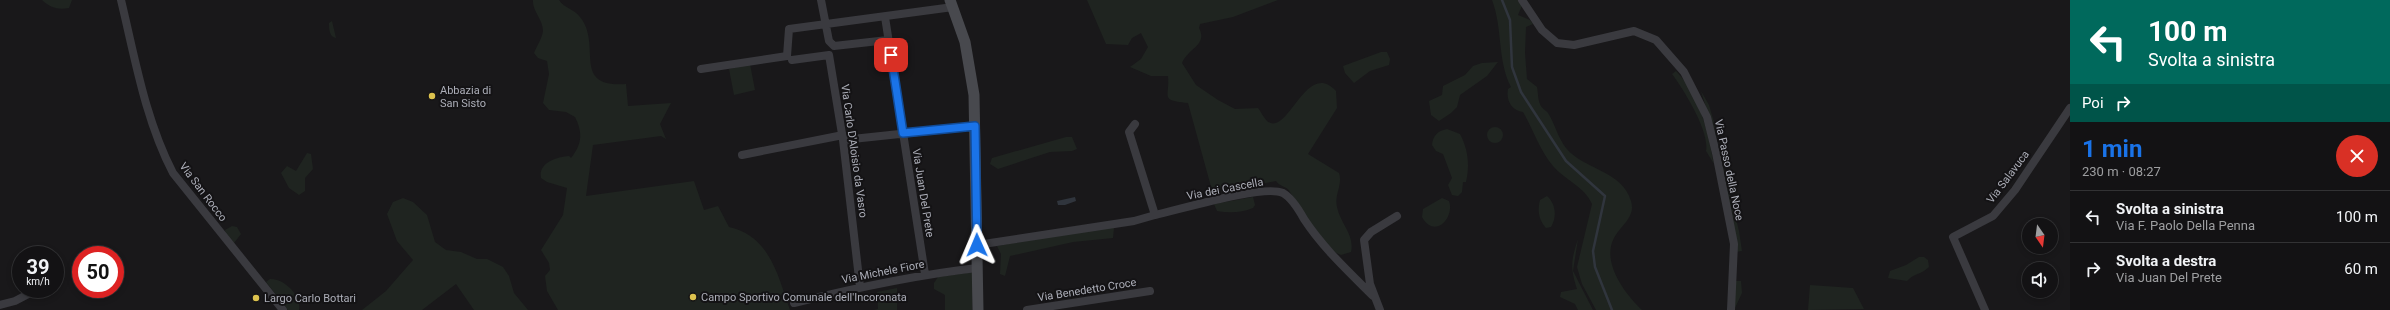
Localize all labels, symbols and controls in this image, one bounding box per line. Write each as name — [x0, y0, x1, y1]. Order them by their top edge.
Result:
text: 100 m — [2148, 15, 2227, 48]
icon: left — [2082, 16, 2134, 68]
pin — [874, 38, 908, 72]
icon: arrive — [880, 44, 902, 66]
text: Svolta a sinistra — [2148, 49, 2275, 70]
street label: Via Carlo D'Aloisio da Vasro — [838, 83, 870, 219]
place label: Abbazia di San Sisto — [440, 84, 491, 110]
marker: Abbazia di San Sisto — [427, 91, 437, 101]
icon: right — [2112, 92, 2134, 114]
text: Poi — [2082, 94, 2104, 112]
street label: Via Passo della Noce — [1712, 118, 1746, 222]
text: 1 min — [2082, 135, 2142, 163]
button: close — [2336, 135, 2378, 177]
street label: Via Juan Del Prete — [910, 148, 936, 238]
street label: Via Salavuca — [1984, 148, 2032, 206]
street label: Via San Rocco — [177, 160, 229, 224]
text: 230 m · 08:27 — [2082, 164, 2161, 179]
street label: Via dei Cascella — [1186, 175, 1264, 203]
text: Svolta a sinistra — [2116, 200, 2224, 218]
icon: left — [2082, 206, 2104, 228]
text: 100 m — [2336, 208, 2378, 226]
north arrow — [2022, 218, 2058, 254]
map controls — [2022, 218, 2058, 298]
text: Via F. Paolo Della Penna — [2116, 218, 2255, 233]
position arrow — [956, 224, 998, 266]
speed limit sign: 50 — [72, 246, 124, 298]
text: Svolta a destra — [2116, 252, 2216, 270]
text: 39 — [27, 255, 49, 279]
street label: Via Michele Fiore — [841, 258, 926, 286]
icon: right — [2082, 258, 2104, 280]
text: 60 m — [2344, 260, 2378, 278]
button: sound — [2022, 262, 2058, 298]
text: Via Juan Del Prete — [2116, 270, 2222, 285]
text: km/h — [26, 276, 50, 287]
street label: Via Benedetto Croce — [1037, 276, 1137, 304]
place label: Campo Sportivo Comunale dell'Incoronata — [701, 291, 907, 304]
place label: Largo Carlo Bottari — [264, 292, 356, 305]
marker: Campo Sportivo Comunale dell'Incoronata — [688, 292, 698, 302]
marker: Largo Carlo Bottari — [251, 293, 261, 303]

